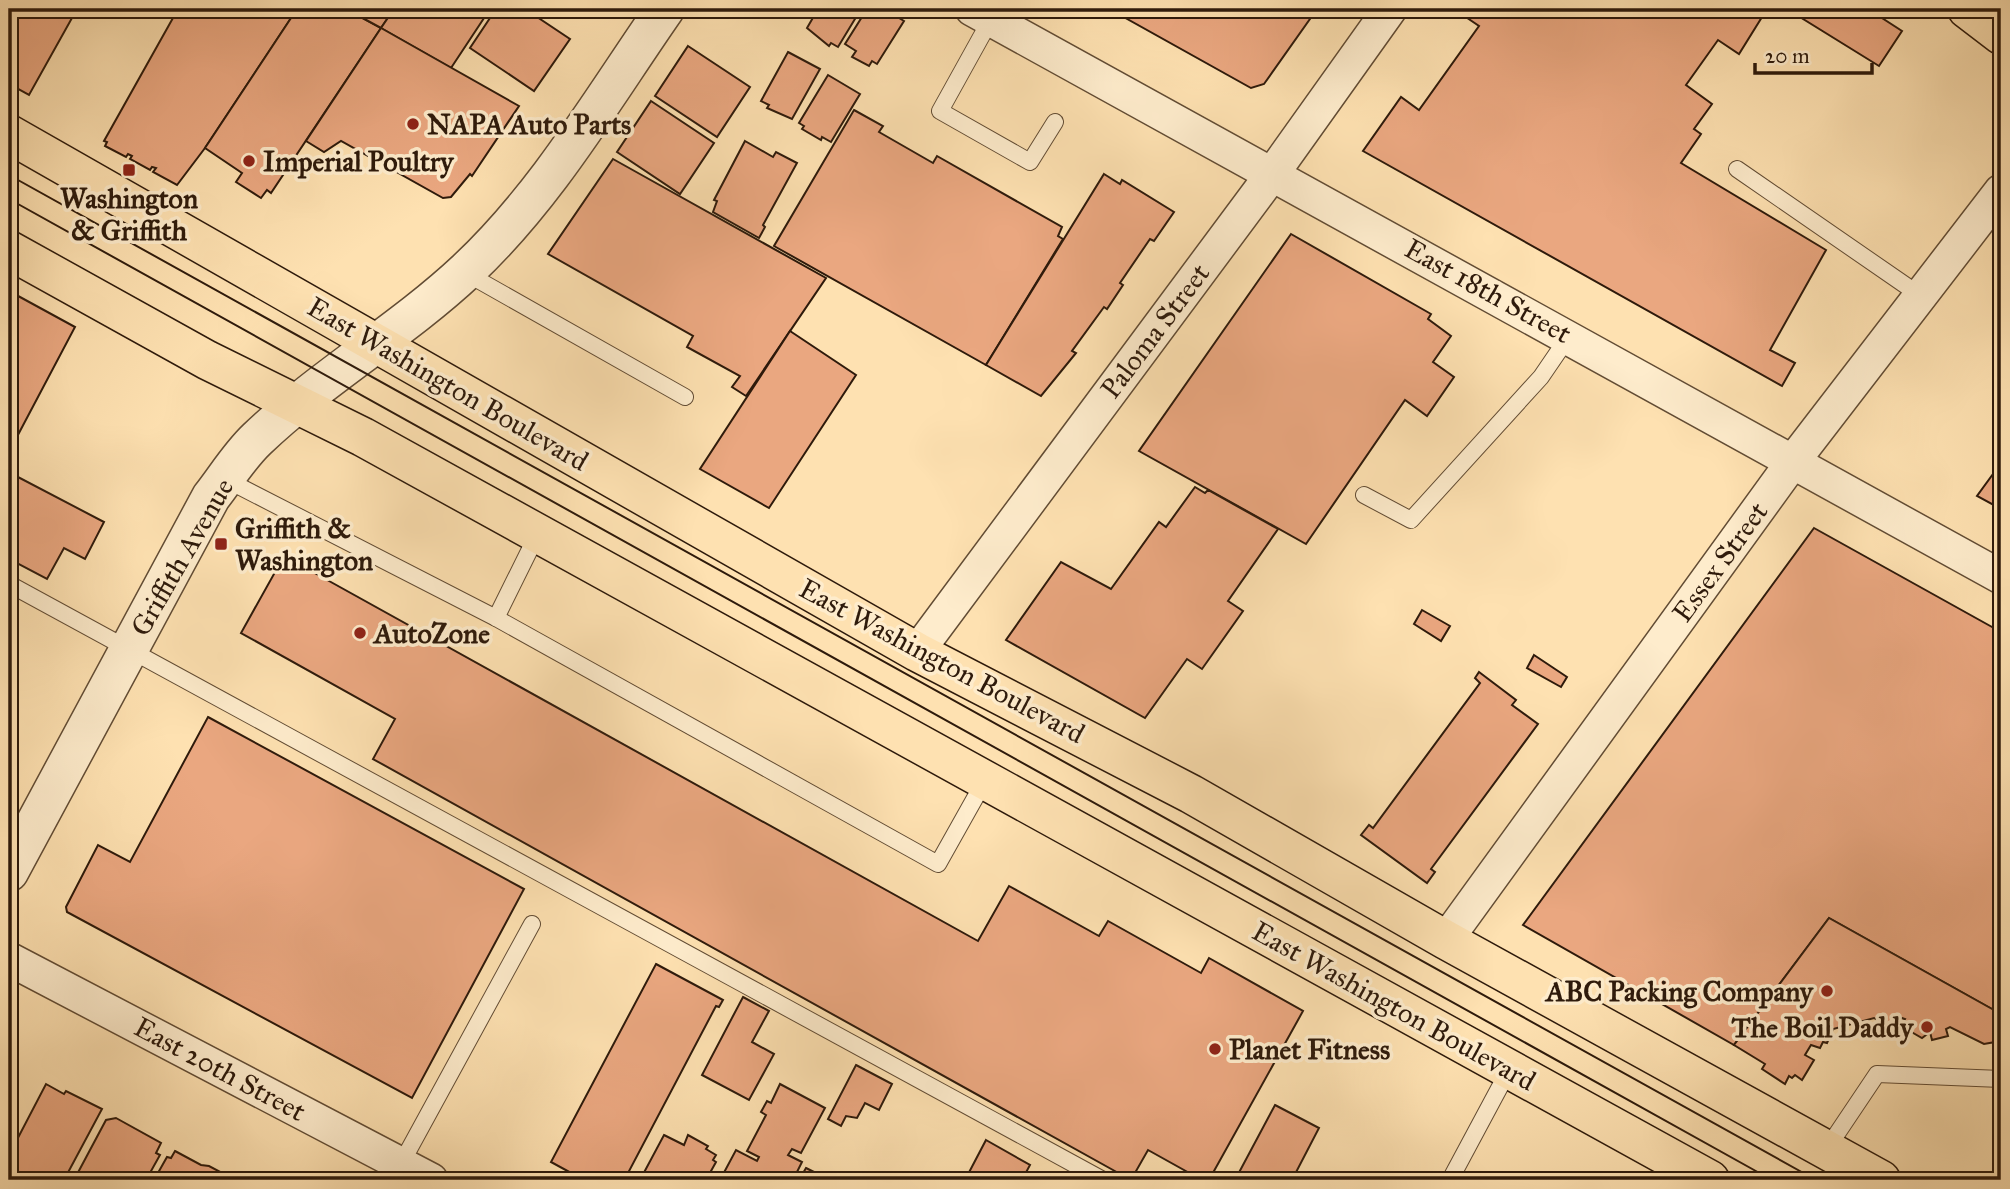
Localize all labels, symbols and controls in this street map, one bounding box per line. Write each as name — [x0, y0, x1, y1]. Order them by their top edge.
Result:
scale bar — [1755, 32, 1872, 76]
text: 20 m — [1765, 43, 1810, 69]
place label: NAPA Auto Parts — [427, 107, 631, 142]
marker: NAPA Auto Parts — [405, 116, 421, 132]
place label: Imperial Poultry — [263, 144, 454, 179]
marker: Imperial Poultry — [241, 153, 257, 169]
marker: Washington & Griffith — [121, 162, 137, 178]
place label: Washington & Griffith — [60, 181, 198, 248]
street label: East 18th Street — [1399, 231, 1577, 351]
street label: Paloma Street — [1093, 257, 1217, 405]
street label: East Washington Boulevard — [301, 289, 595, 479]
street label: Griffith Avenue — [123, 472, 241, 642]
street label: Essex Street — [1665, 495, 1775, 629]
place label: Griffith & Washington — [235, 511, 373, 578]
marker: Griffith & Washington — [213, 536, 229, 552]
street label: East Washington Boulevard — [793, 571, 1091, 751]
place label: AutoZone — [372, 616, 490, 651]
marker: AutoZone — [352, 625, 368, 641]
street label: East Washington Boulevard — [1246, 913, 1542, 1099]
place label: ABC Packing Company — [1544, 974, 1814, 1009]
marker: ABC Packing Company — [1819, 983, 1835, 999]
street label: East 20th Street — [128, 1009, 312, 1129]
place label: The Boil Daddy — [1732, 1010, 1914, 1045]
marker: The Boil Daddy — [1919, 1019, 1935, 1035]
place label: Planet Fitness — [1229, 1032, 1390, 1067]
marker: Planet Fitness — [1207, 1041, 1223, 1057]

